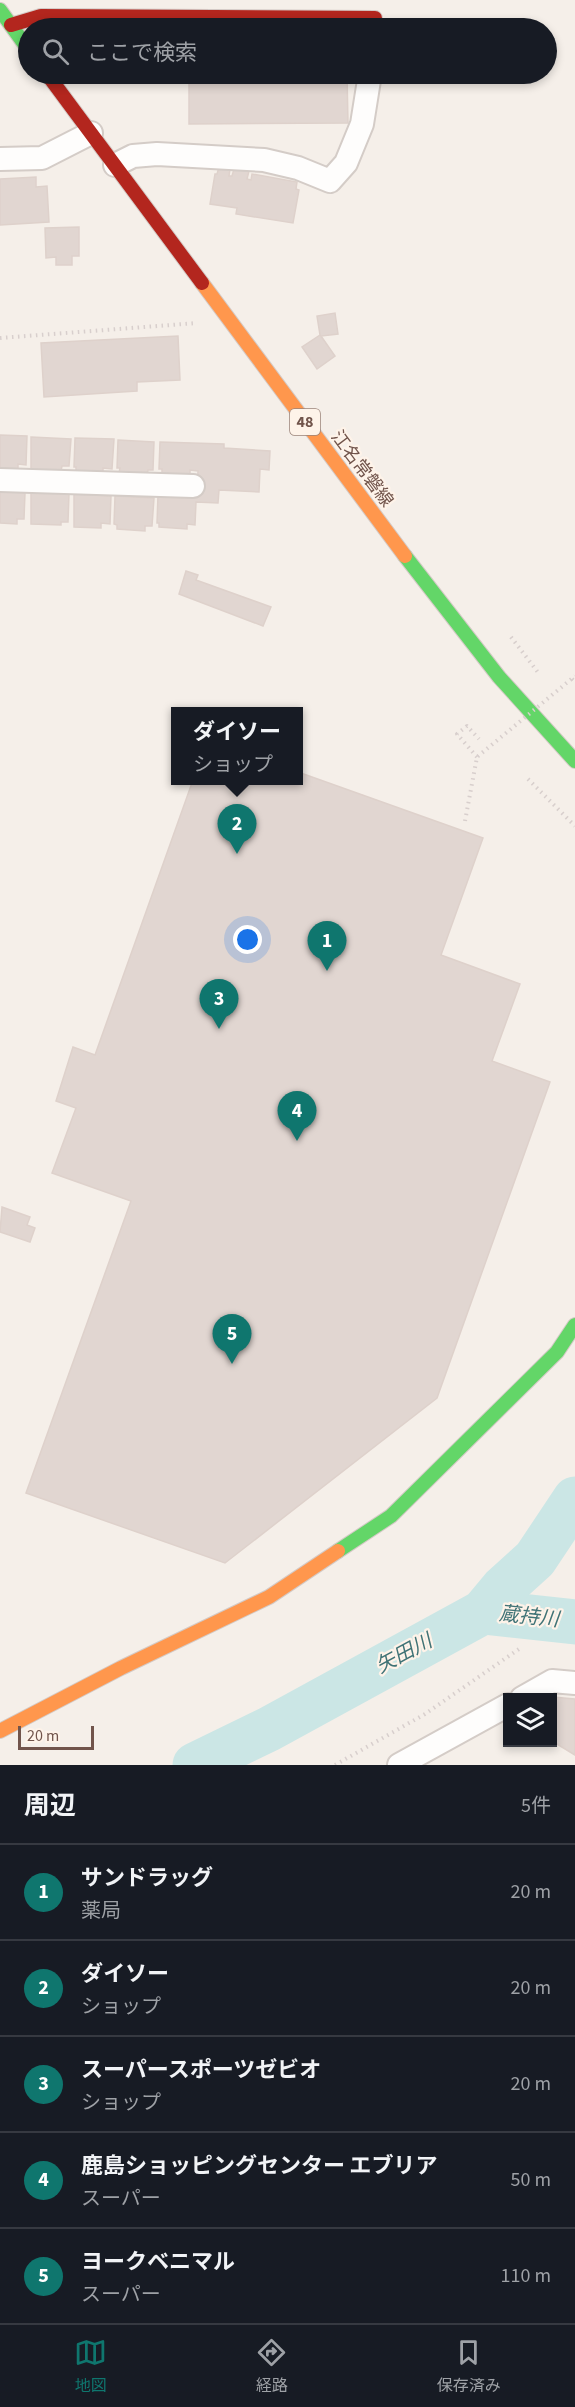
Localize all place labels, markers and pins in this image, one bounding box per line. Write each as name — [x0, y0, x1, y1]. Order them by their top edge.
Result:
pin: 2 — [218, 804, 256, 854]
pin: 1 — [308, 922, 346, 971]
pin: 3 — [200, 980, 238, 1029]
pin: 4 — [278, 1092, 316, 1141]
pin: 5 — [212, 1314, 252, 1364]

